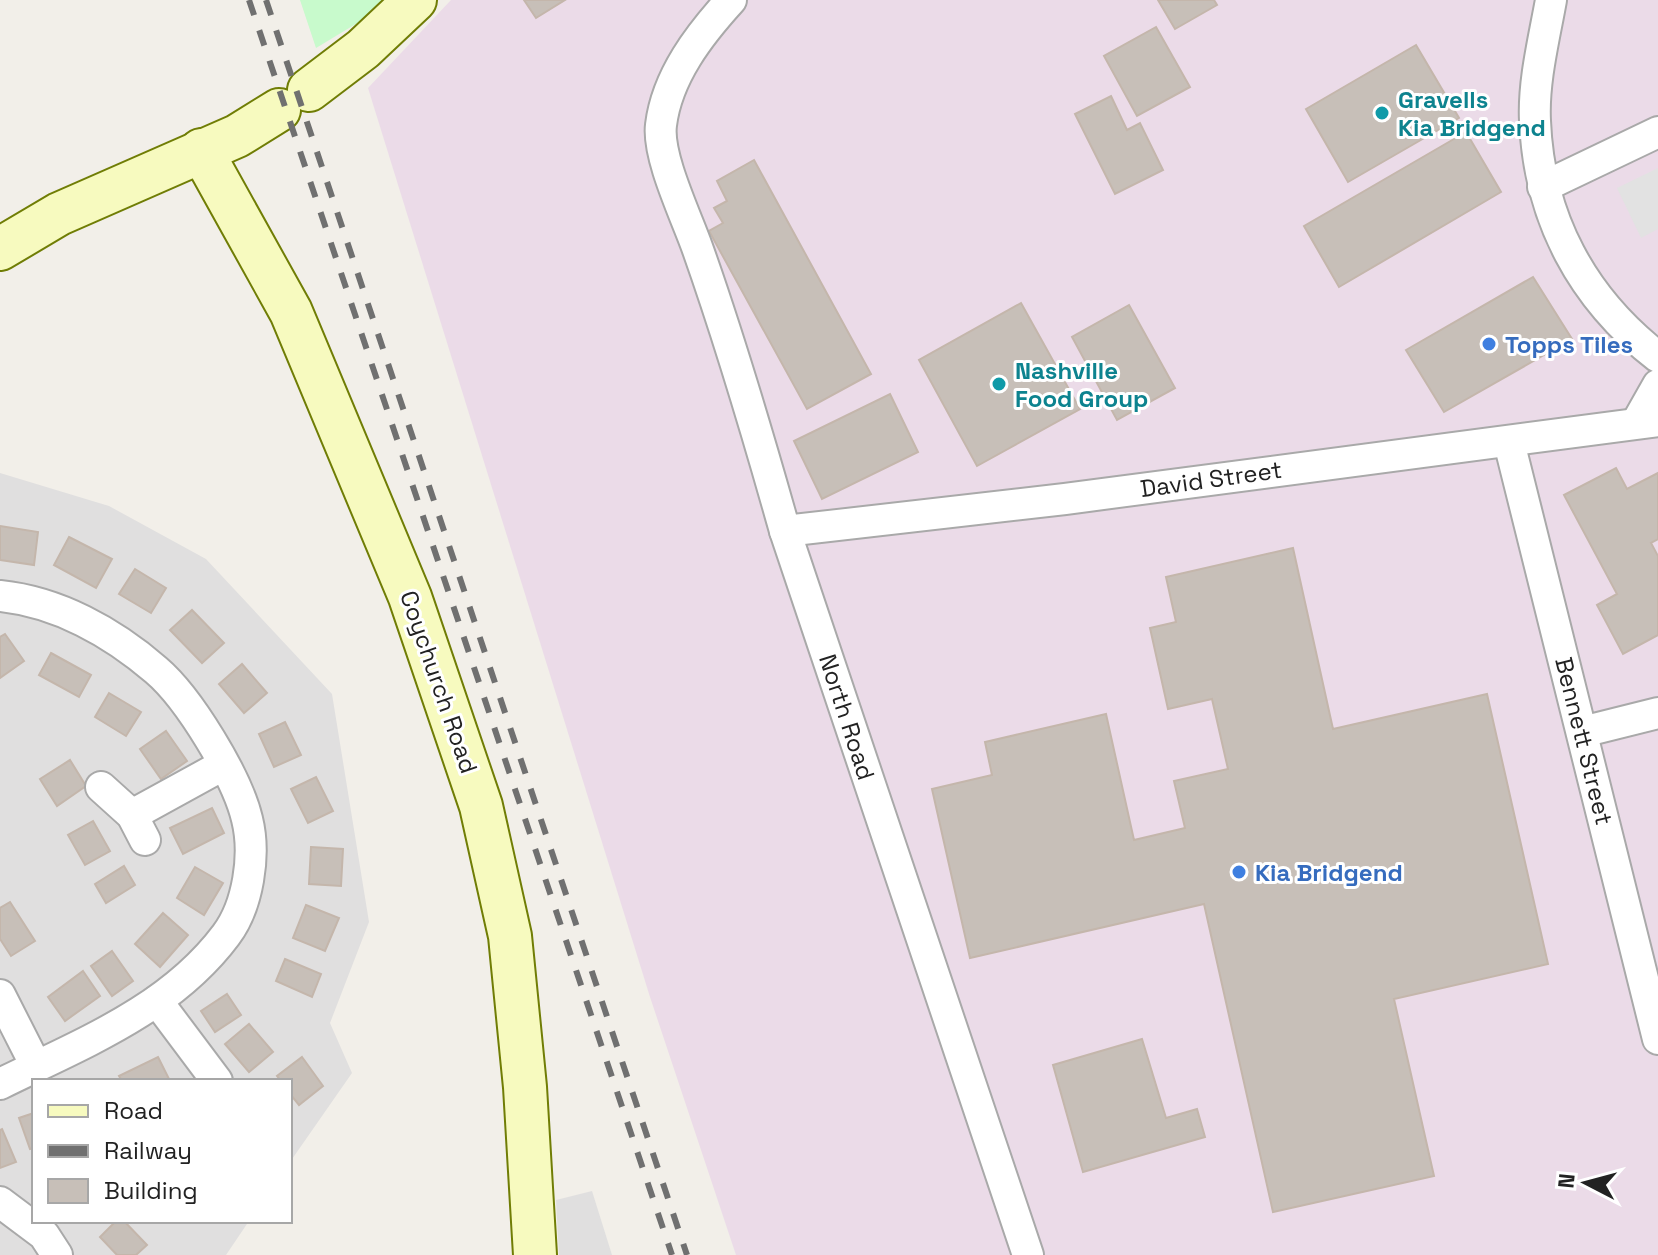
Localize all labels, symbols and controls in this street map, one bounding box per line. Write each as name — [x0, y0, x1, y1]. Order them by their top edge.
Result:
place label: Gravells Kia Bridgend — [1398, 84, 1546, 143]
marker: Gravells Kia Bridgend — [1373, 104, 1391, 122]
place label: Topps Tiles — [1505, 329, 1633, 360]
marker: Topps Tiles — [1480, 335, 1498, 353]
place label: Nashville Food Group — [1015, 355, 1148, 414]
marker: Nashville Food Group — [990, 375, 1008, 393]
street label: David Street — [1138, 454, 1284, 504]
street label: Coychurch Road — [393, 587, 485, 777]
street label: North Road — [812, 650, 882, 784]
street label: Bennett Street — [1548, 654, 1620, 828]
place label: Kia Bridgend — [1255, 857, 1403, 888]
marker: Kia Bridgend — [1230, 863, 1248, 881]
legend — [32, 1079, 292, 1223]
text: Road — [104, 1095, 163, 1126]
text: Railway — [104, 1135, 192, 1166]
north arrow — [1546, 1143, 1626, 1223]
text: N — [1551, 1172, 1581, 1190]
text: Building — [104, 1175, 198, 1206]

